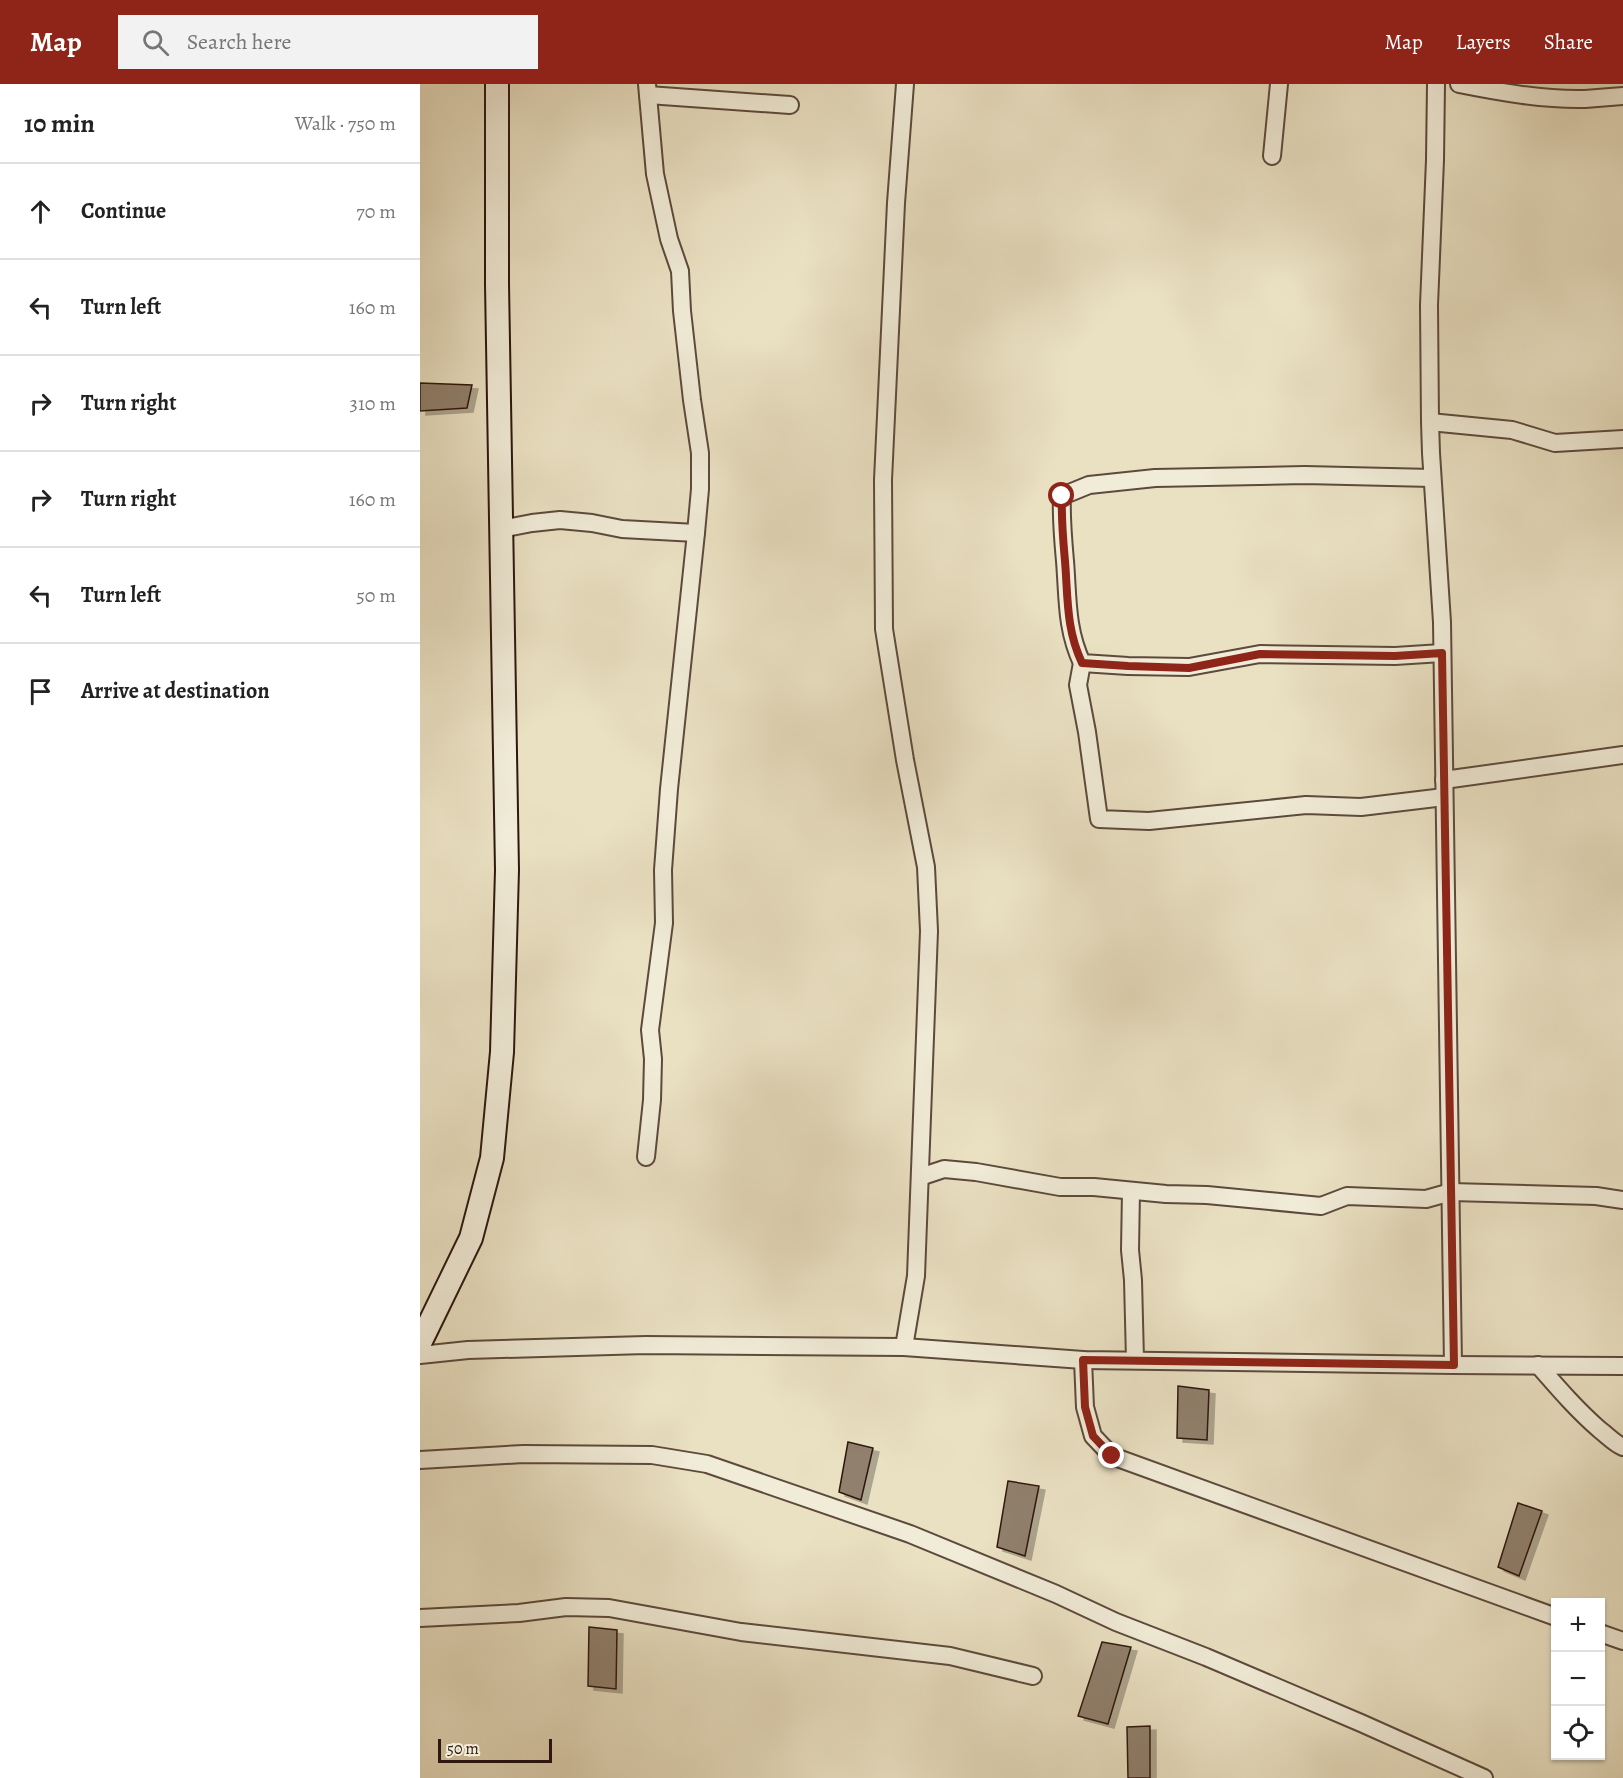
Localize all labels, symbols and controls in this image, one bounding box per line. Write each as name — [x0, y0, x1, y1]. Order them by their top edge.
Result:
search box — [118, 15, 538, 69]
text: Map — [30, 23, 82, 61]
icon: search — [139, 26, 172, 59]
text: Search here — [187, 27, 291, 57]
text: Map — [1384, 28, 1423, 56]
text: Layers — [1456, 28, 1511, 56]
text: Share — [1544, 28, 1593, 56]
text: 10 min — [24, 106, 95, 141]
text: Walk · 750 m — [295, 110, 396, 137]
icon: ahead — [24, 195, 57, 228]
text: Continue — [81, 196, 166, 226]
text: 70 m — [356, 198, 396, 225]
icon: left — [24, 291, 57, 324]
text: Turn left — [81, 292, 161, 322]
text: 160 m — [349, 294, 396, 321]
icon: right — [24, 387, 57, 420]
text: Turn right — [81, 388, 177, 418]
text: 310 m — [350, 390, 396, 417]
route start — [1048, 482, 1074, 508]
icon: right — [24, 483, 57, 516]
text: Turn right — [81, 484, 177, 514]
text: 160 m — [349, 486, 396, 513]
icon: left — [24, 579, 57, 612]
text: Turn left — [81, 580, 161, 610]
text: 50 m — [356, 582, 396, 609]
icon: arrive — [24, 675, 57, 708]
text: Arrive at destination — [81, 676, 270, 706]
route end — [1098, 1442, 1124, 1468]
map controls — [1551, 1598, 1605, 1760]
button: + — [1551, 1598, 1605, 1652]
button: − — [1551, 1652, 1605, 1706]
button: locate — [1551, 1706, 1605, 1760]
scale bar — [438, 1736, 552, 1764]
text: 50 m — [447, 1738, 479, 1760]

